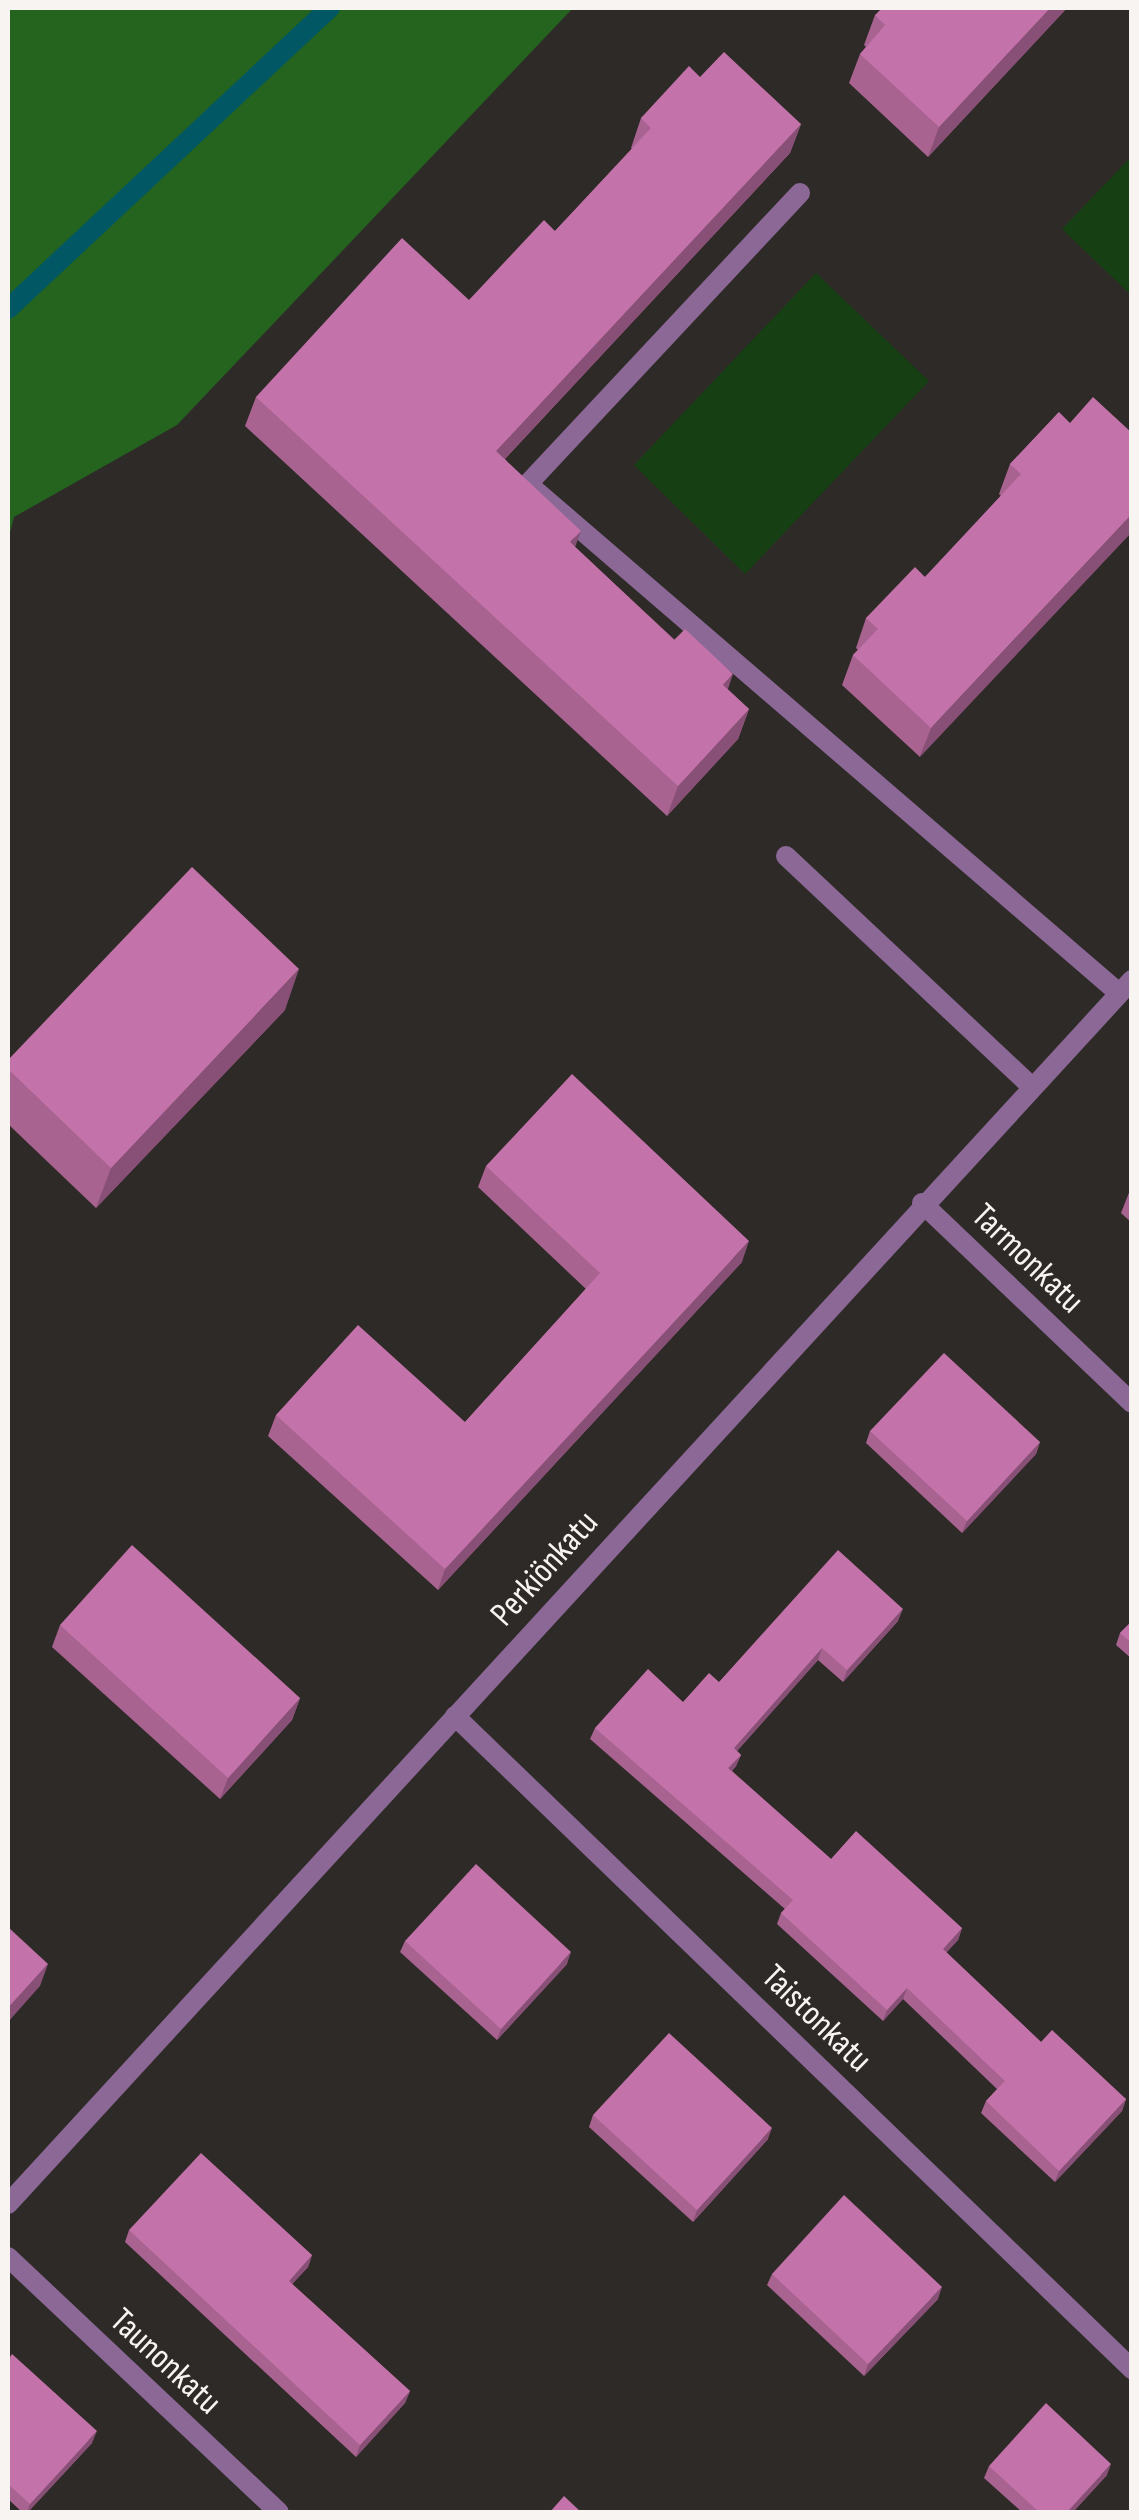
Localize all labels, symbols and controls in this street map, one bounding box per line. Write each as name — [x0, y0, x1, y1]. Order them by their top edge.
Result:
street label: Tarmonkatu — [962, 1195, 1092, 1323]
street label: Perkiönkatu — [482, 1503, 608, 1635]
street label: Taistonkatu — [752, 1956, 880, 2082]
street label: Taunonkatu — [101, 2300, 229, 2424]

